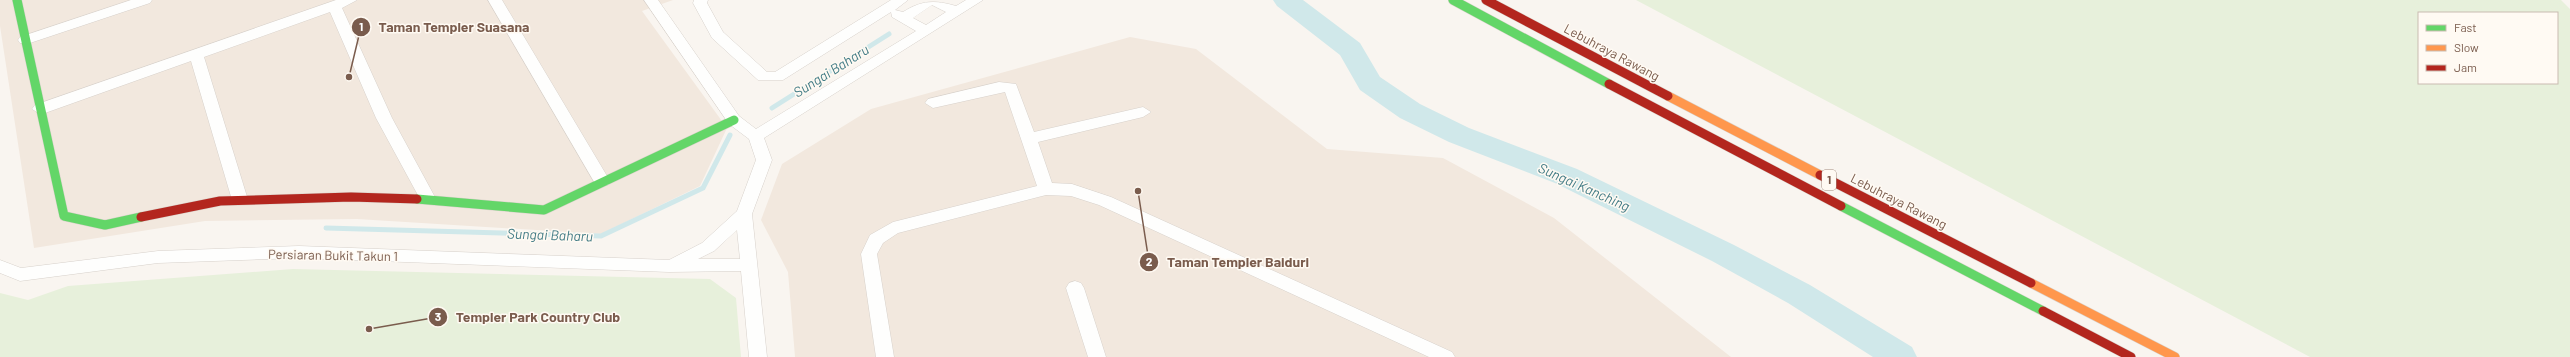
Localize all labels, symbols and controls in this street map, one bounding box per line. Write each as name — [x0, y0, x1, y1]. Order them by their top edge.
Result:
legend — [2418, 12, 2558, 84]
callout: Taman Templer Suasana — [351, 14, 538, 40]
text: Taman Templer Suasana — [379, 18, 529, 35]
text: 1 — [359, 19, 363, 33]
street label: Lebuhraya Rawang — [1561, 20, 1663, 84]
text: Fast — [2454, 20, 2477, 34]
text: Slow — [2454, 40, 2479, 54]
water label: Sungai Baharu — [790, 41, 872, 101]
text: Jam — [2454, 60, 2477, 74]
water label: Sungai Kanching — [1536, 159, 1633, 214]
road number: 1 — [1822, 170, 1836, 190]
street label: Lebuhraya Rawang — [1848, 170, 1950, 232]
water label: Sungai Baharu — [507, 225, 593, 244]
street label: Persiaran Bukit Takun 1 — [268, 246, 398, 264]
callout: Taman Templer Baiduri — [1139, 249, 1317, 275]
text: Taman Templer Baiduri — [1167, 253, 1309, 270]
text: 2 — [1146, 254, 1153, 268]
callout: Templer Park Country Club — [428, 304, 628, 330]
text: Templer Park Country Club — [456, 308, 620, 325]
text: 3 — [435, 309, 441, 323]

